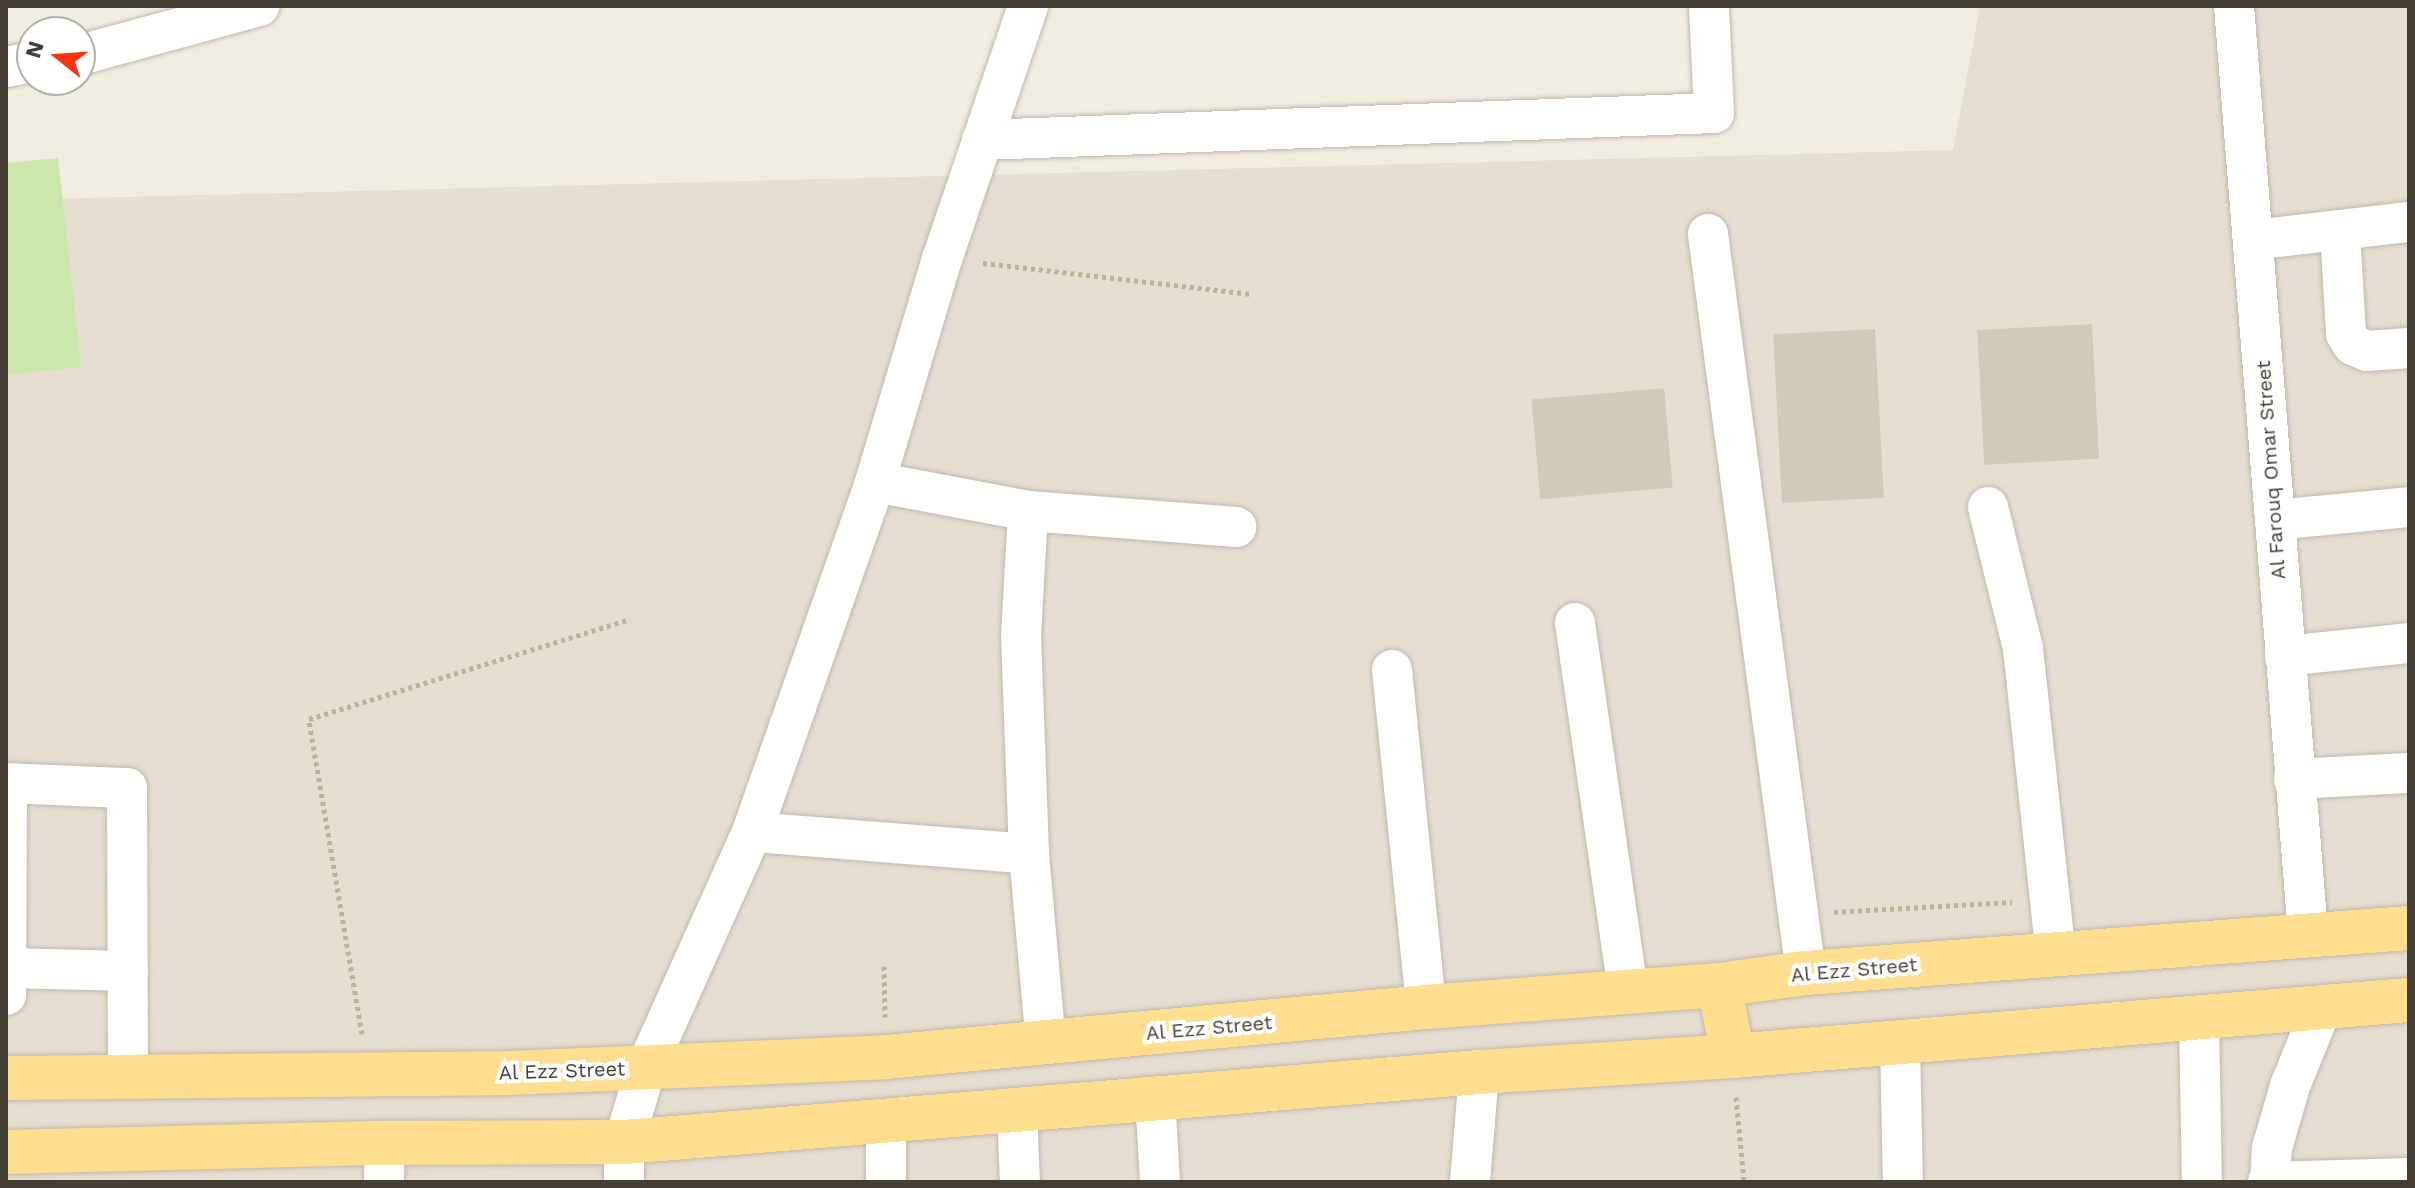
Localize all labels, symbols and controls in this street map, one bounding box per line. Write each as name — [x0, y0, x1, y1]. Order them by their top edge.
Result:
north arrow — [16, 16, 96, 96]
text: N — [20, 38, 49, 61]
street label: Al Farouq Omar Street — [2251, 359, 2291, 581]
street label: Al Ezz Street — [1790, 952, 1918, 988]
street label: Al Ezz Street — [1145, 1010, 1273, 1046]
street label: Al Ezz Street — [498, 1057, 626, 1085]

